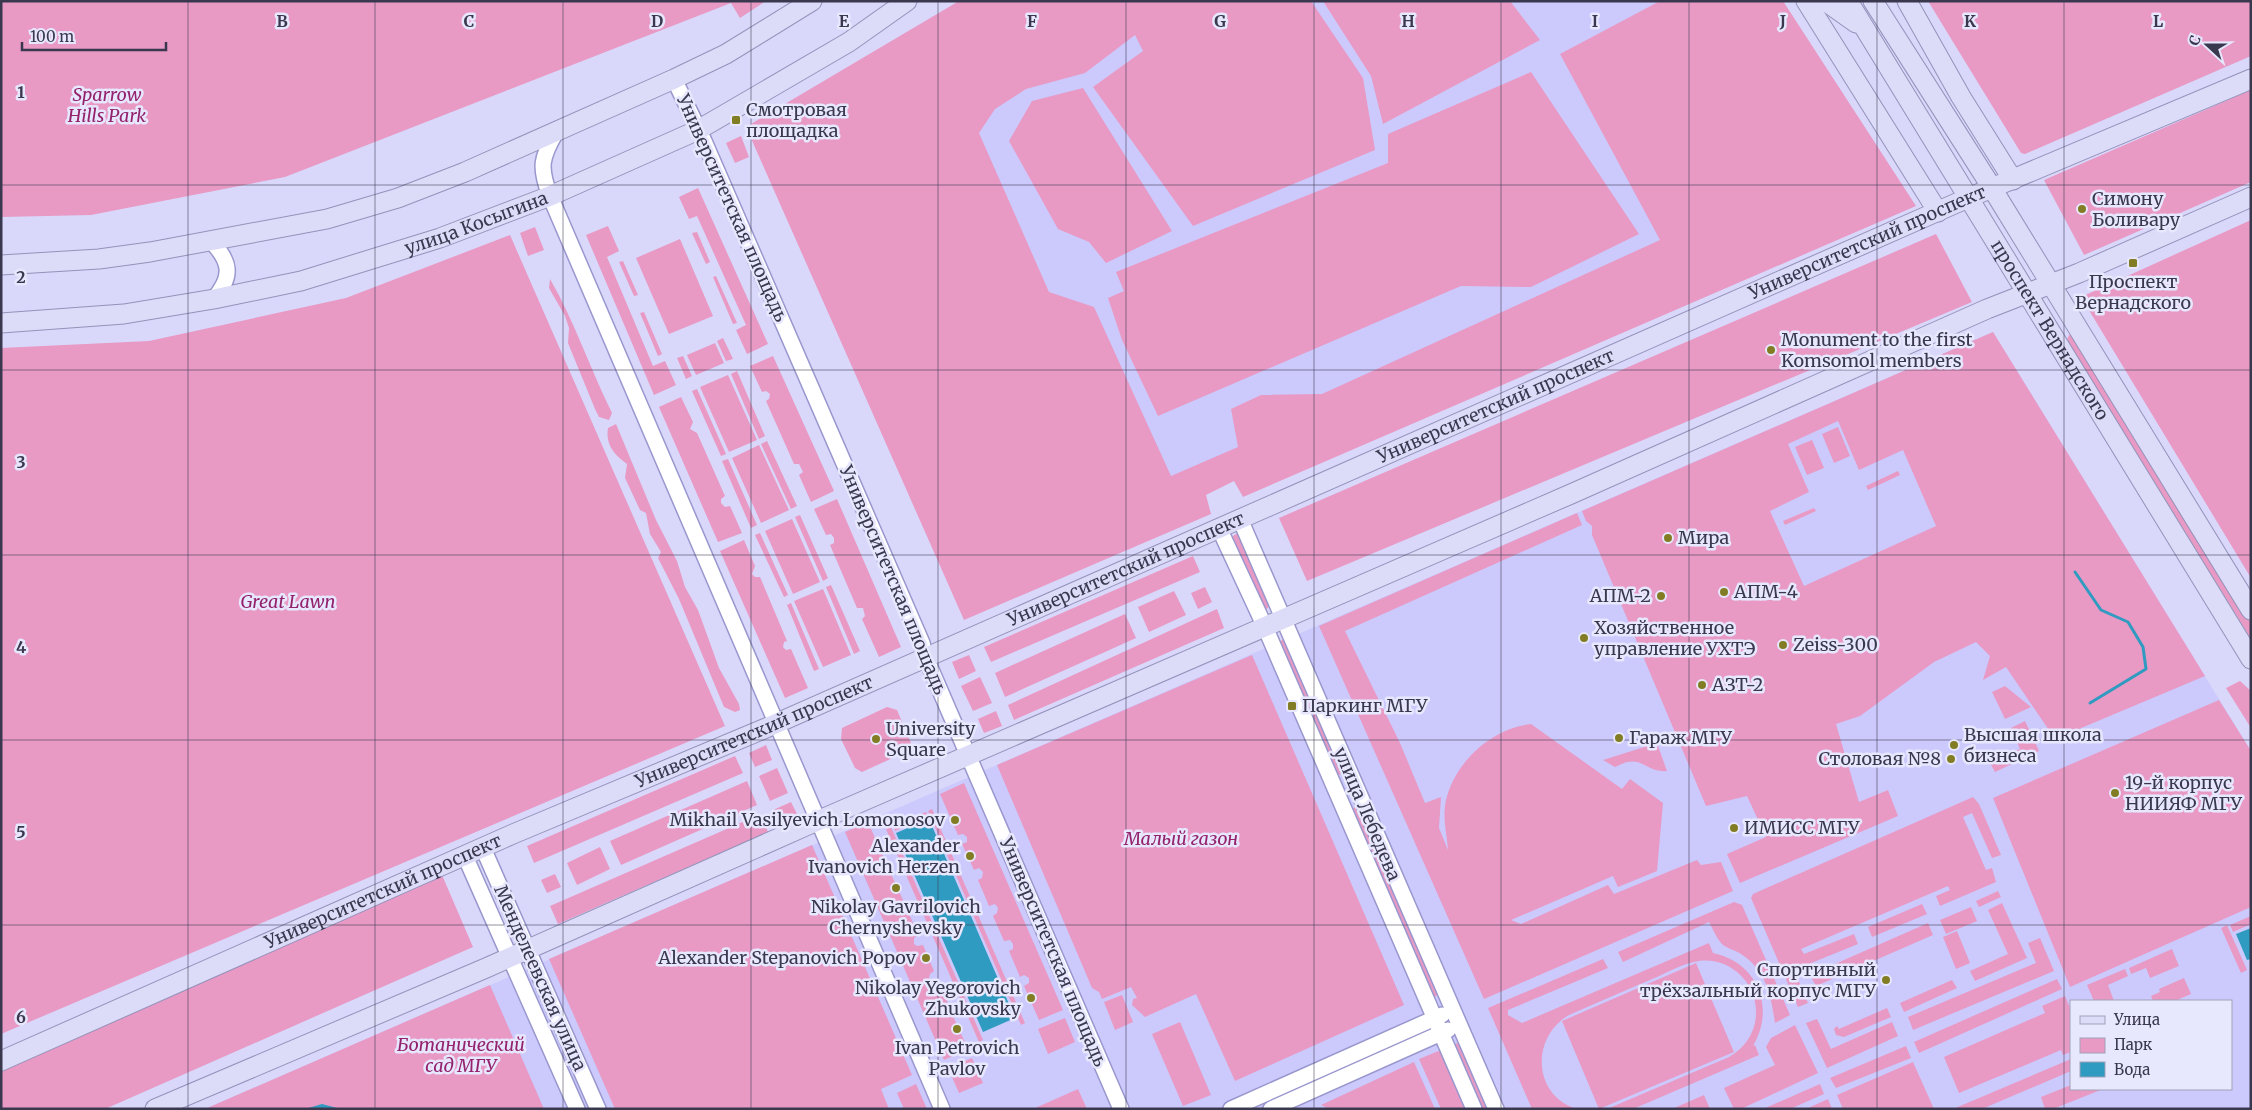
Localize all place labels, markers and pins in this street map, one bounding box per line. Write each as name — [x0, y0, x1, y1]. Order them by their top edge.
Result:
place label: Смотровая площадка — [746, 98, 847, 142]
marker: Смотровая площадка — [730, 114, 742, 126]
place label: Симону Боливару — [2092, 187, 2181, 231]
marker: Симону Боливару — [2076, 203, 2088, 215]
marker: Проспект Вернадского — [2127, 257, 2139, 269]
place label: Проспект Вернадского — [2075, 270, 2191, 314]
place label: Monument to the first Komsomol members — [1781, 328, 1973, 372]
marker: Monument to the first Komsomol members — [1765, 344, 1777, 356]
place label: Мира — [1678, 526, 1729, 549]
marker: Мира — [1662, 532, 1674, 544]
place label: АПМ-4 — [1733, 580, 1798, 603]
place label: АПМ-2 — [1589, 584, 1651, 607]
marker: АПМ-4 — [1718, 586, 1730, 598]
marker: АПМ-2 — [1655, 590, 1667, 602]
place label: Хозяйственное управление УХТЭ — [1594, 616, 1756, 660]
marker: Хозяйственное управление УХТЭ — [1578, 632, 1590, 644]
place label: Zeiss-300 — [1793, 633, 1878, 656]
marker: Zeiss-300 — [1777, 639, 1789, 651]
place label: АЗТ-2 — [1711, 673, 1763, 696]
marker: АЗТ-2 — [1696, 679, 1708, 691]
place label: Паркинг МГУ — [1302, 694, 1428, 717]
marker: Паркинг МГУ — [1286, 700, 1298, 712]
place label: University Square — [886, 717, 976, 761]
place label: Высшая школа бизнеса — [1964, 723, 2102, 767]
place label: Гараж МГУ — [1629, 726, 1733, 749]
marker: Гараж МГУ — [1613, 732, 1625, 744]
marker: University Square — [870, 733, 882, 745]
marker: Высшая школа бизнеса — [1948, 739, 1960, 751]
place label: Столовая №8 — [1818, 747, 1941, 770]
marker: Столовая №8 — [1945, 753, 1957, 765]
place label: 19-й корпус НИИЯФ МГУ — [2125, 771, 2242, 815]
marker: 19-й корпус НИИЯФ МГУ — [2109, 787, 2121, 799]
place label: Mikhail Vasilyevich Lomonosov — [670, 808, 946, 831]
marker: Mikhail Vasilyevich Lomonosov — [949, 814, 961, 826]
place label: ИМИСС МГУ — [1744, 816, 1860, 839]
marker: ИМИСС МГУ — [1728, 822, 1740, 834]
place label: Alexander Ivanovich Herzen — [808, 834, 960, 878]
marker: Alexander Ivanovich Herzen — [964, 850, 976, 862]
marker: Nikolay Gavrilovich Chernyshevsky — [890, 882, 902, 894]
place label: Nikolay Gavrilovich Chernyshevsky — [811, 895, 981, 939]
place label: Alexander Stepanovich Popov — [657, 946, 917, 969]
marker: Alexander Stepanovich Popov — [920, 952, 932, 964]
place label: Спортивный трёхзальный корпус МГУ — [1640, 958, 1877, 1002]
marker: Спортивный трёхзальный корпус МГУ — [1880, 974, 1892, 986]
place label: Nikolay Yegorovich Zhukovsky — [855, 976, 1022, 1020]
marker: Nikolay Yegorovich Zhukovsky — [1025, 992, 1037, 1004]
marker: Ivan Petrovich Pavlov — [951, 1023, 963, 1035]
place label: Ivan Petrovich Pavlov — [895, 1036, 1019, 1080]

